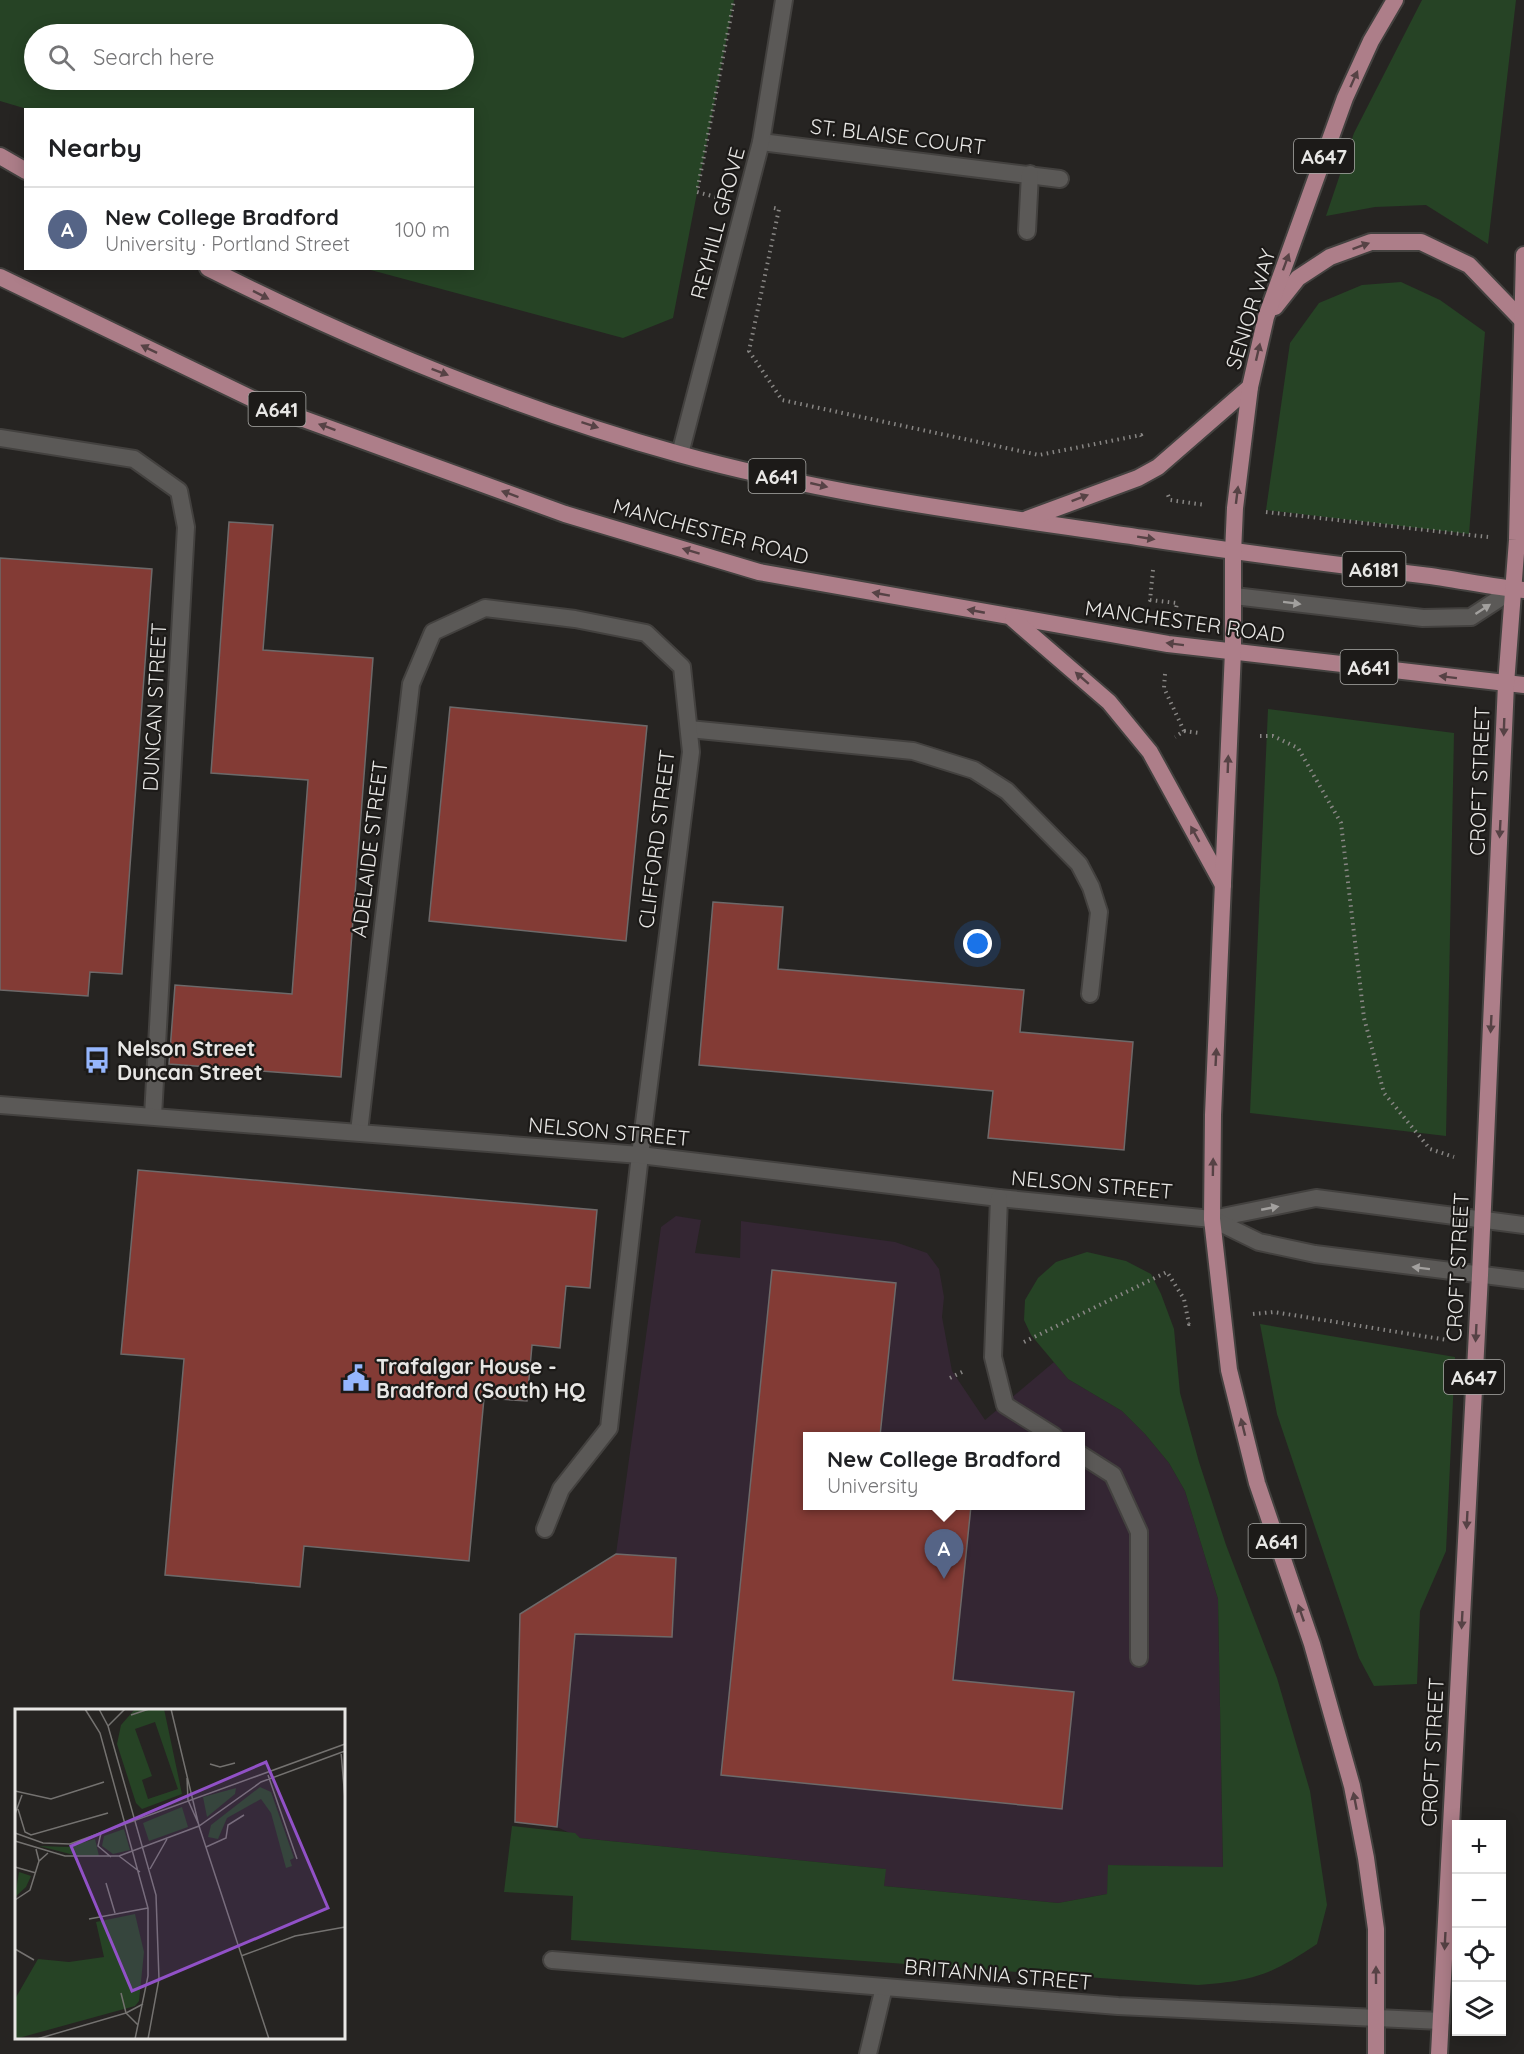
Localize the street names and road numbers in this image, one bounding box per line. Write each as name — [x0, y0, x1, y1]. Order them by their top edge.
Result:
street label: ST. BLAISE COURT — [809, 112, 987, 160]
road number: A647 — [1294, 139, 1354, 173]
street label: REYHILL GROVE — [684, 144, 750, 302]
street label: SENIOR WAY — [1219, 245, 1281, 372]
road number: A641 — [248, 392, 306, 426]
road number: A641 — [748, 459, 806, 493]
street label: MANCHESTER ROAD — [610, 492, 812, 570]
road number: A6181 — [1342, 552, 1406, 586]
street label: MANCHESTER ROAD — [1083, 594, 1287, 648]
street label: DUNCAN STREET — [137, 622, 171, 792]
road number: A641 — [1340, 650, 1398, 684]
street label: CROFT STREET — [1463, 706, 1495, 856]
street label: CLIFFORD STREET — [632, 748, 680, 930]
street label: ADELAIDE STREET — [345, 759, 393, 939]
street label: NELSON STREET — [527, 1111, 691, 1151]
street label: NELSON STREET — [1010, 1164, 1174, 1204]
street label: CROFT STREET — [1440, 1192, 1474, 1342]
road number: A647 — [1444, 1360, 1504, 1394]
road number: A641 — [1248, 1524, 1306, 1558]
street label: CROFT STREET — [1415, 1677, 1449, 1827]
street label: BRITANNIA STREET — [903, 1953, 1093, 1995]

